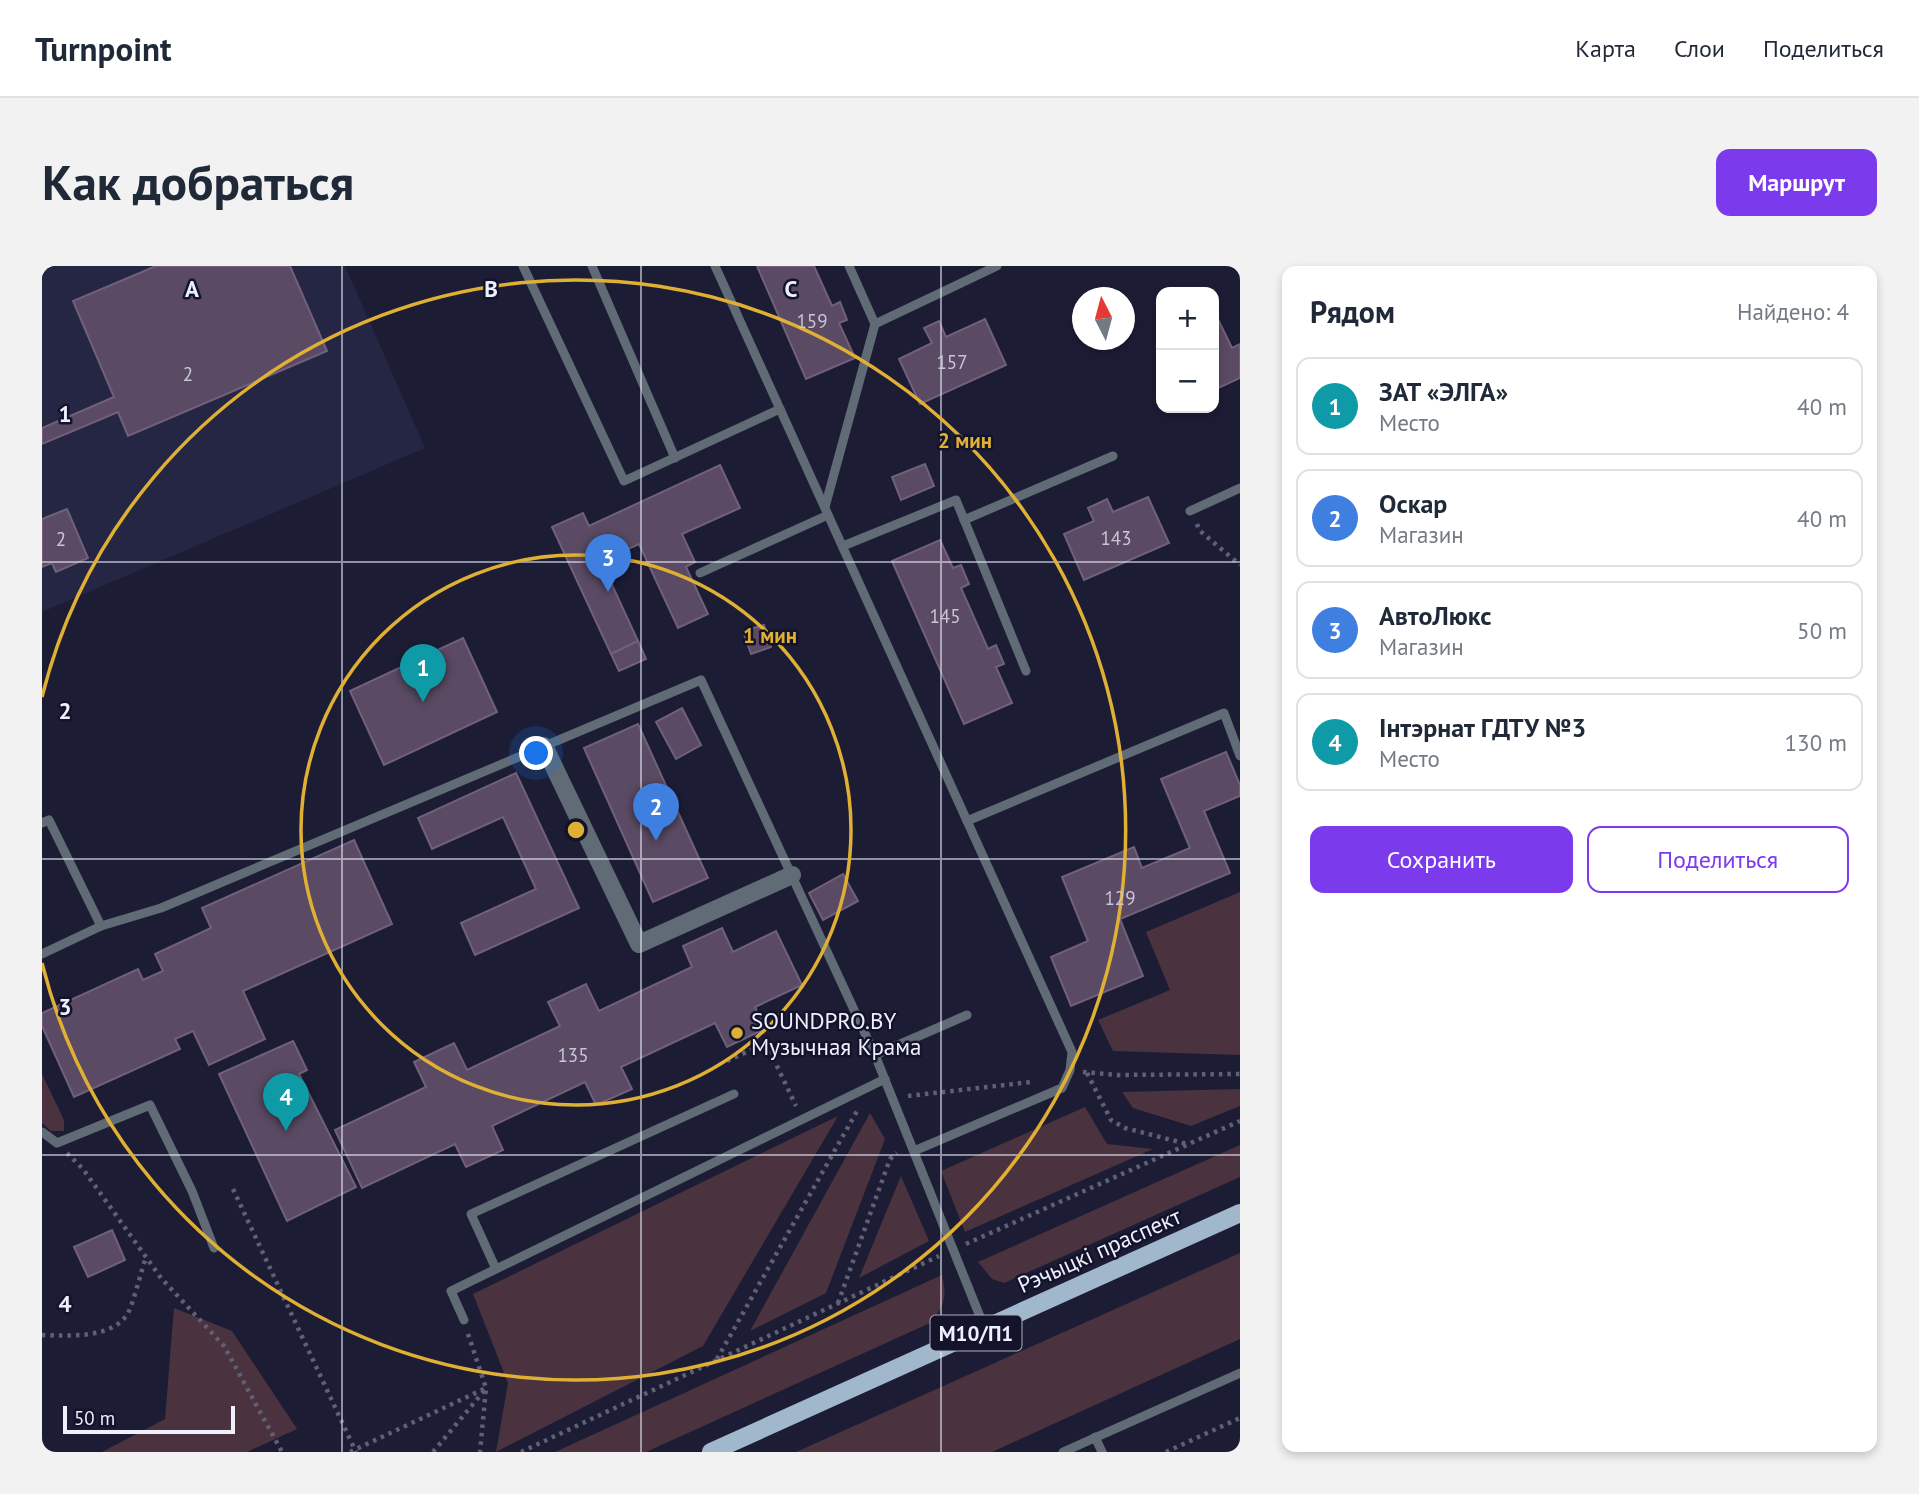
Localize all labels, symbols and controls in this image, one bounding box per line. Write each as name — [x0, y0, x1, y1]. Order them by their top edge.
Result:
text: Turnpoint — [35, 27, 172, 70]
text: Карта — [1575, 33, 1636, 64]
text: Слои — [1674, 33, 1725, 64]
text: Поделиться — [1763, 33, 1884, 64]
button: Маршрут — [1716, 149, 1877, 216]
text: Как добраться — [42, 150, 354, 214]
text: A — [185, 274, 199, 303]
text: B — [484, 274, 498, 303]
text: C — [785, 274, 798, 303]
north arrow — [1072, 287, 1135, 350]
map controls — [1156, 287, 1219, 413]
button: + — [1156, 287, 1219, 350]
text: Рядом — [1310, 292, 1395, 331]
text: Найдено: 4 — [1737, 297, 1849, 326]
house number: 159 — [796, 309, 828, 333]
house number: 157 — [936, 350, 968, 374]
button: − — [1156, 350, 1219, 413]
house number: 2 — [183, 362, 193, 386]
text: ЗАТ «ЭЛГА» — [1379, 375, 1508, 408]
text: 1 — [1328, 392, 1342, 421]
text: 40 m — [1797, 392, 1847, 421]
text: 1 — [58, 399, 72, 428]
text: Место — [1379, 408, 1440, 437]
text: 2 мин — [938, 427, 992, 454]
text: Оскар — [1379, 487, 1447, 520]
text: 2 — [1328, 504, 1342, 533]
text: 40 m — [1797, 504, 1847, 533]
text: Магазин — [1379, 520, 1464, 549]
house number: 143 — [1100, 526, 1132, 550]
house number: 2 — [56, 527, 66, 551]
pin: 3 — [585, 534, 631, 592]
text: АвтоЛюкс — [1379, 599, 1491, 632]
house number: 145 — [929, 604, 961, 628]
text: 3 — [1328, 616, 1342, 645]
text: 50 m — [1797, 616, 1847, 645]
text: 1 мин — [743, 622, 797, 649]
text: Магазин — [1379, 632, 1464, 661]
pin: 1 — [400, 644, 446, 702]
text: 2 — [58, 696, 72, 725]
text: Інтэрнат ГДТУ №3 — [1379, 711, 1586, 744]
text: 4 — [1328, 728, 1342, 757]
text: 130 m — [1785, 728, 1847, 757]
your location — [519, 736, 553, 770]
text: Место — [1379, 744, 1440, 773]
pin: 2 — [633, 783, 679, 841]
centre of rings — [564, 818, 588, 842]
button: Сохранить — [1310, 826, 1573, 893]
button: Поделиться — [1587, 826, 1849, 893]
house number: 129 — [1104, 886, 1136, 910]
text: 3 — [58, 992, 72, 1021]
place label: SOUNDPRO.BY Музычная Крама — [751, 1006, 922, 1061]
marker: SOUNDPRO.BY Музычная Крама — [729, 1025, 745, 1041]
house number: 135 — [557, 1043, 589, 1067]
pin: 4 — [263, 1073, 309, 1131]
street label: Рэчыцкі праспект — [1013, 1201, 1186, 1299]
text: 4 — [58, 1289, 72, 1318]
road number: М10/П1 — [930, 1316, 1021, 1350]
scale bar — [63, 1403, 234, 1435]
text: 50 m — [74, 1406, 115, 1430]

